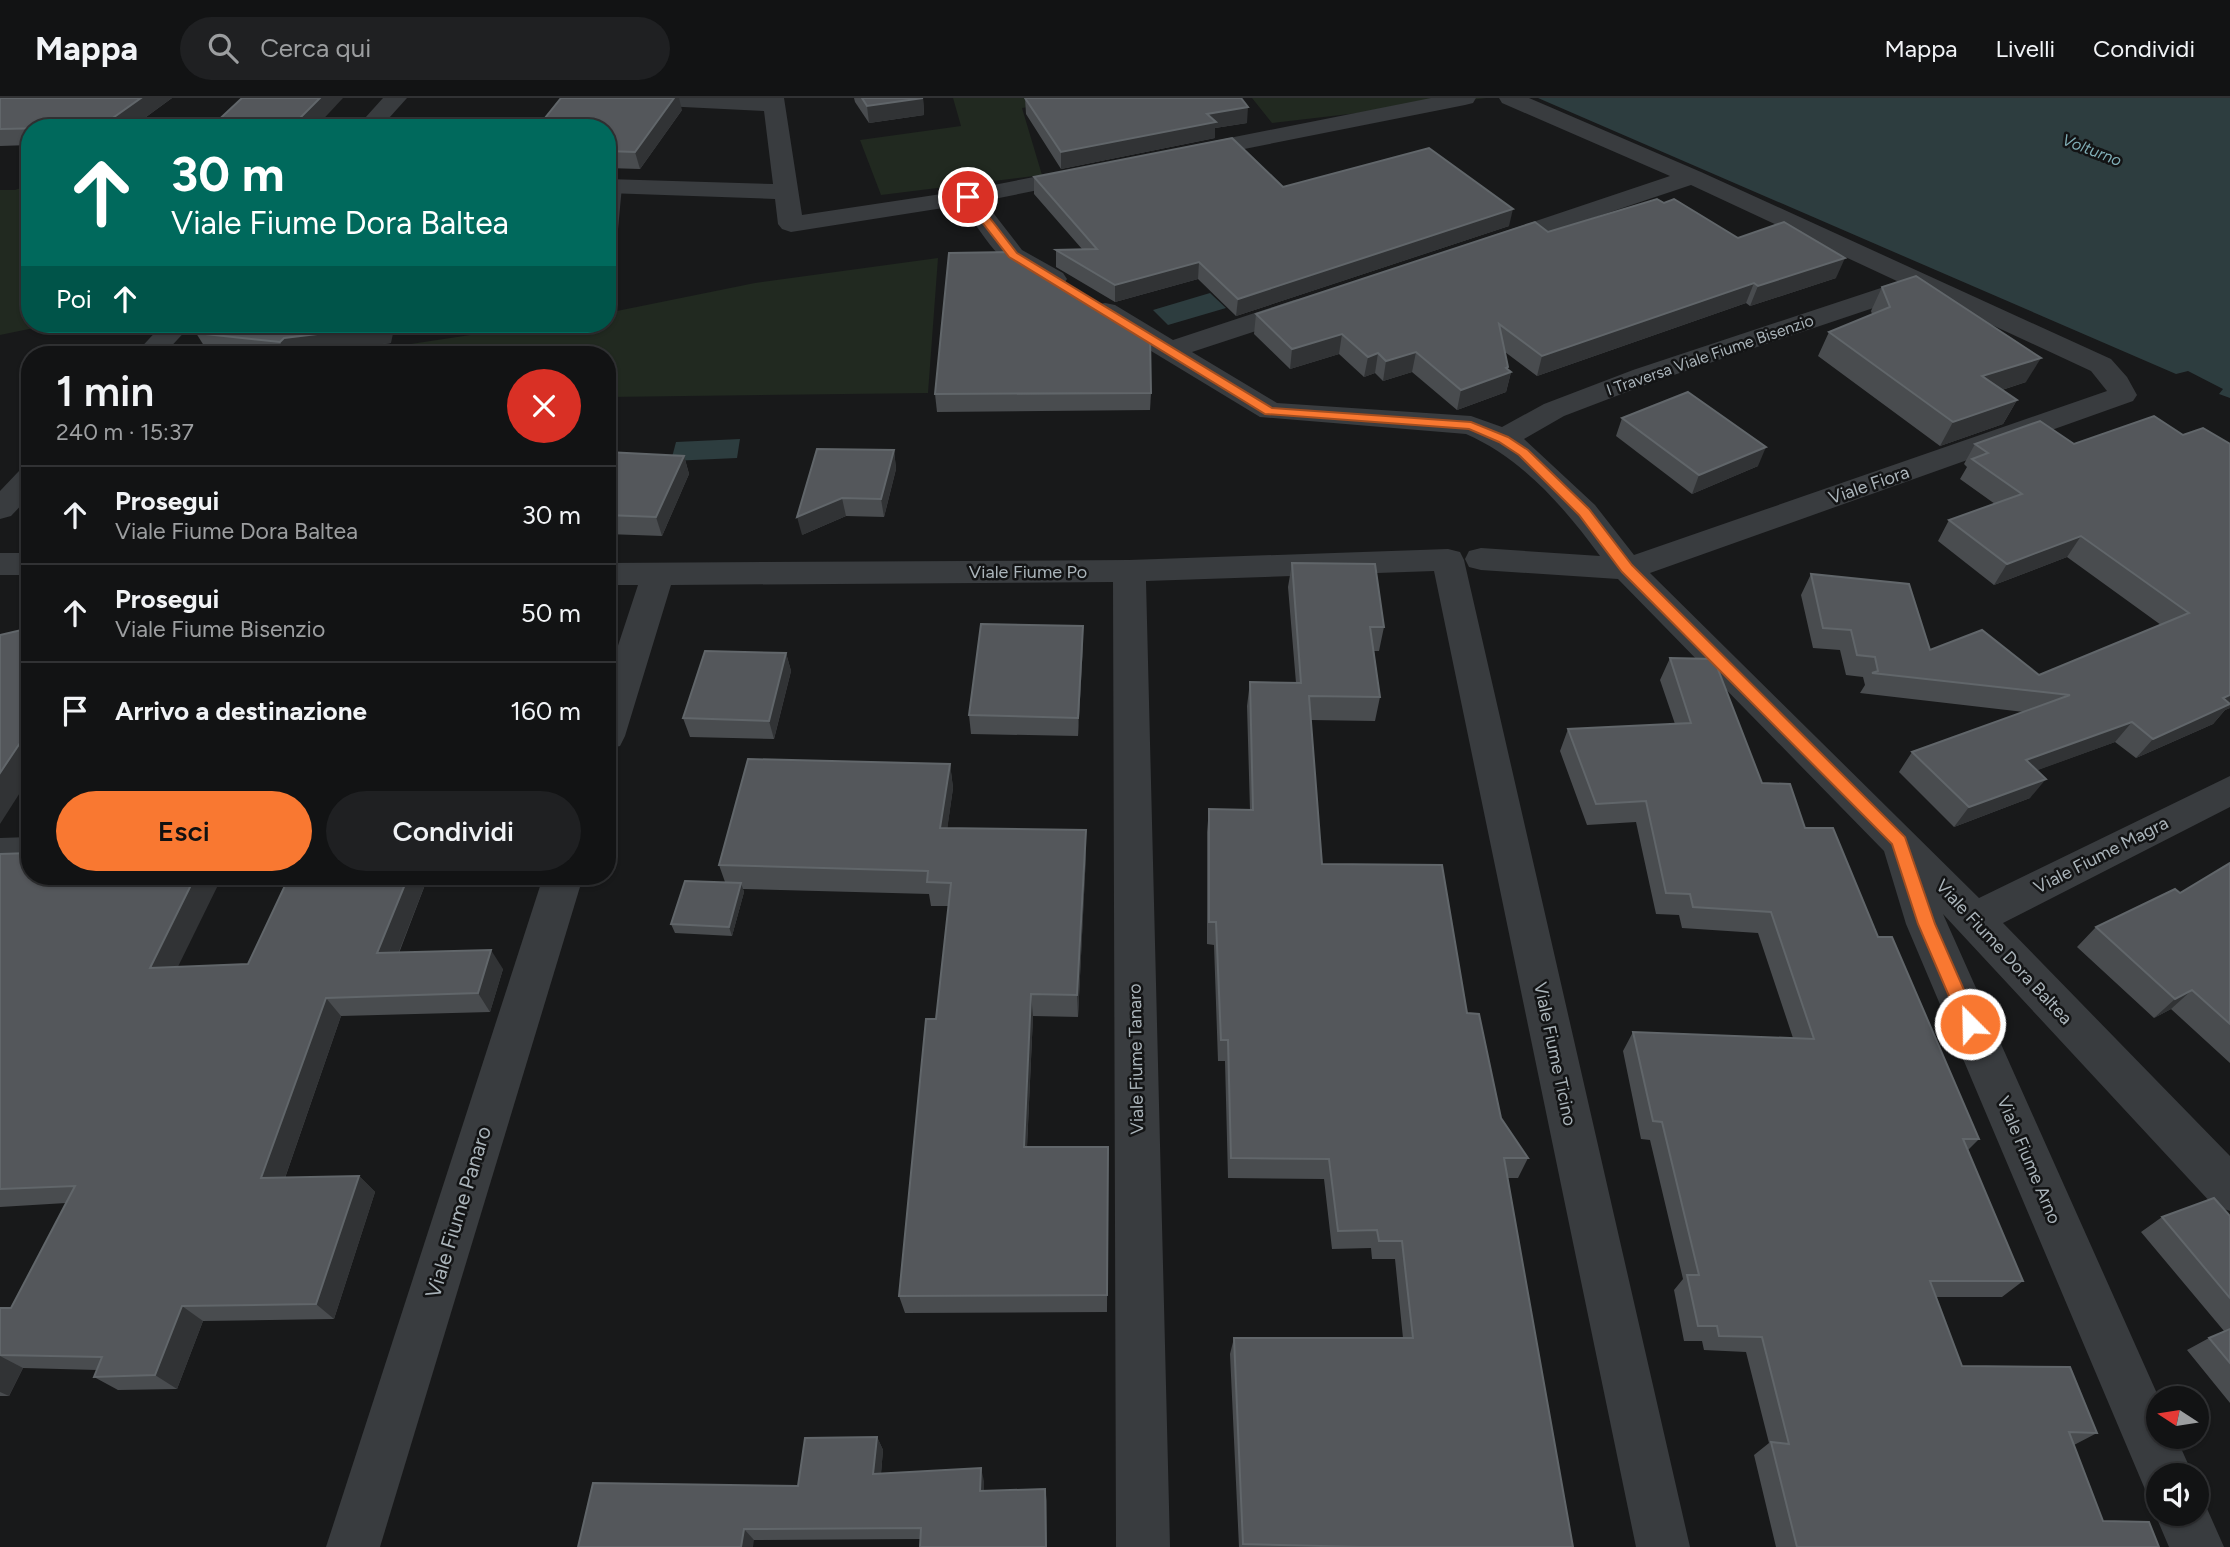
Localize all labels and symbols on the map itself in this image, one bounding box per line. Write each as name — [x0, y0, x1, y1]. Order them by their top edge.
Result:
water label: Volturno — [2060, 130, 2124, 170]
pin — [938, 167, 998, 227]
street label: I Traversa Viale Fiume Bisenzio — [1604, 311, 1816, 399]
street label: Viale Fiora — [1826, 461, 1912, 509]
street label: Viale Fiume Po — [969, 561, 1087, 583]
street label: Viale Fiume Magra — [2030, 812, 2172, 898]
street label: Viale Fiume Dora Baltea — [1931, 875, 2077, 1029]
street label: Viale Fiume Ticino — [1529, 980, 1581, 1128]
street label: Viale Fiume Tanaro — [1124, 983, 1148, 1135]
position arrow — [1933, 987, 2007, 1061]
street label: Viale Fiume Arno — [1992, 1093, 2066, 1227]
street label: Viale Fiume Panaro — [420, 1123, 496, 1301]
north arrow — [2146, 1386, 2208, 1449]

